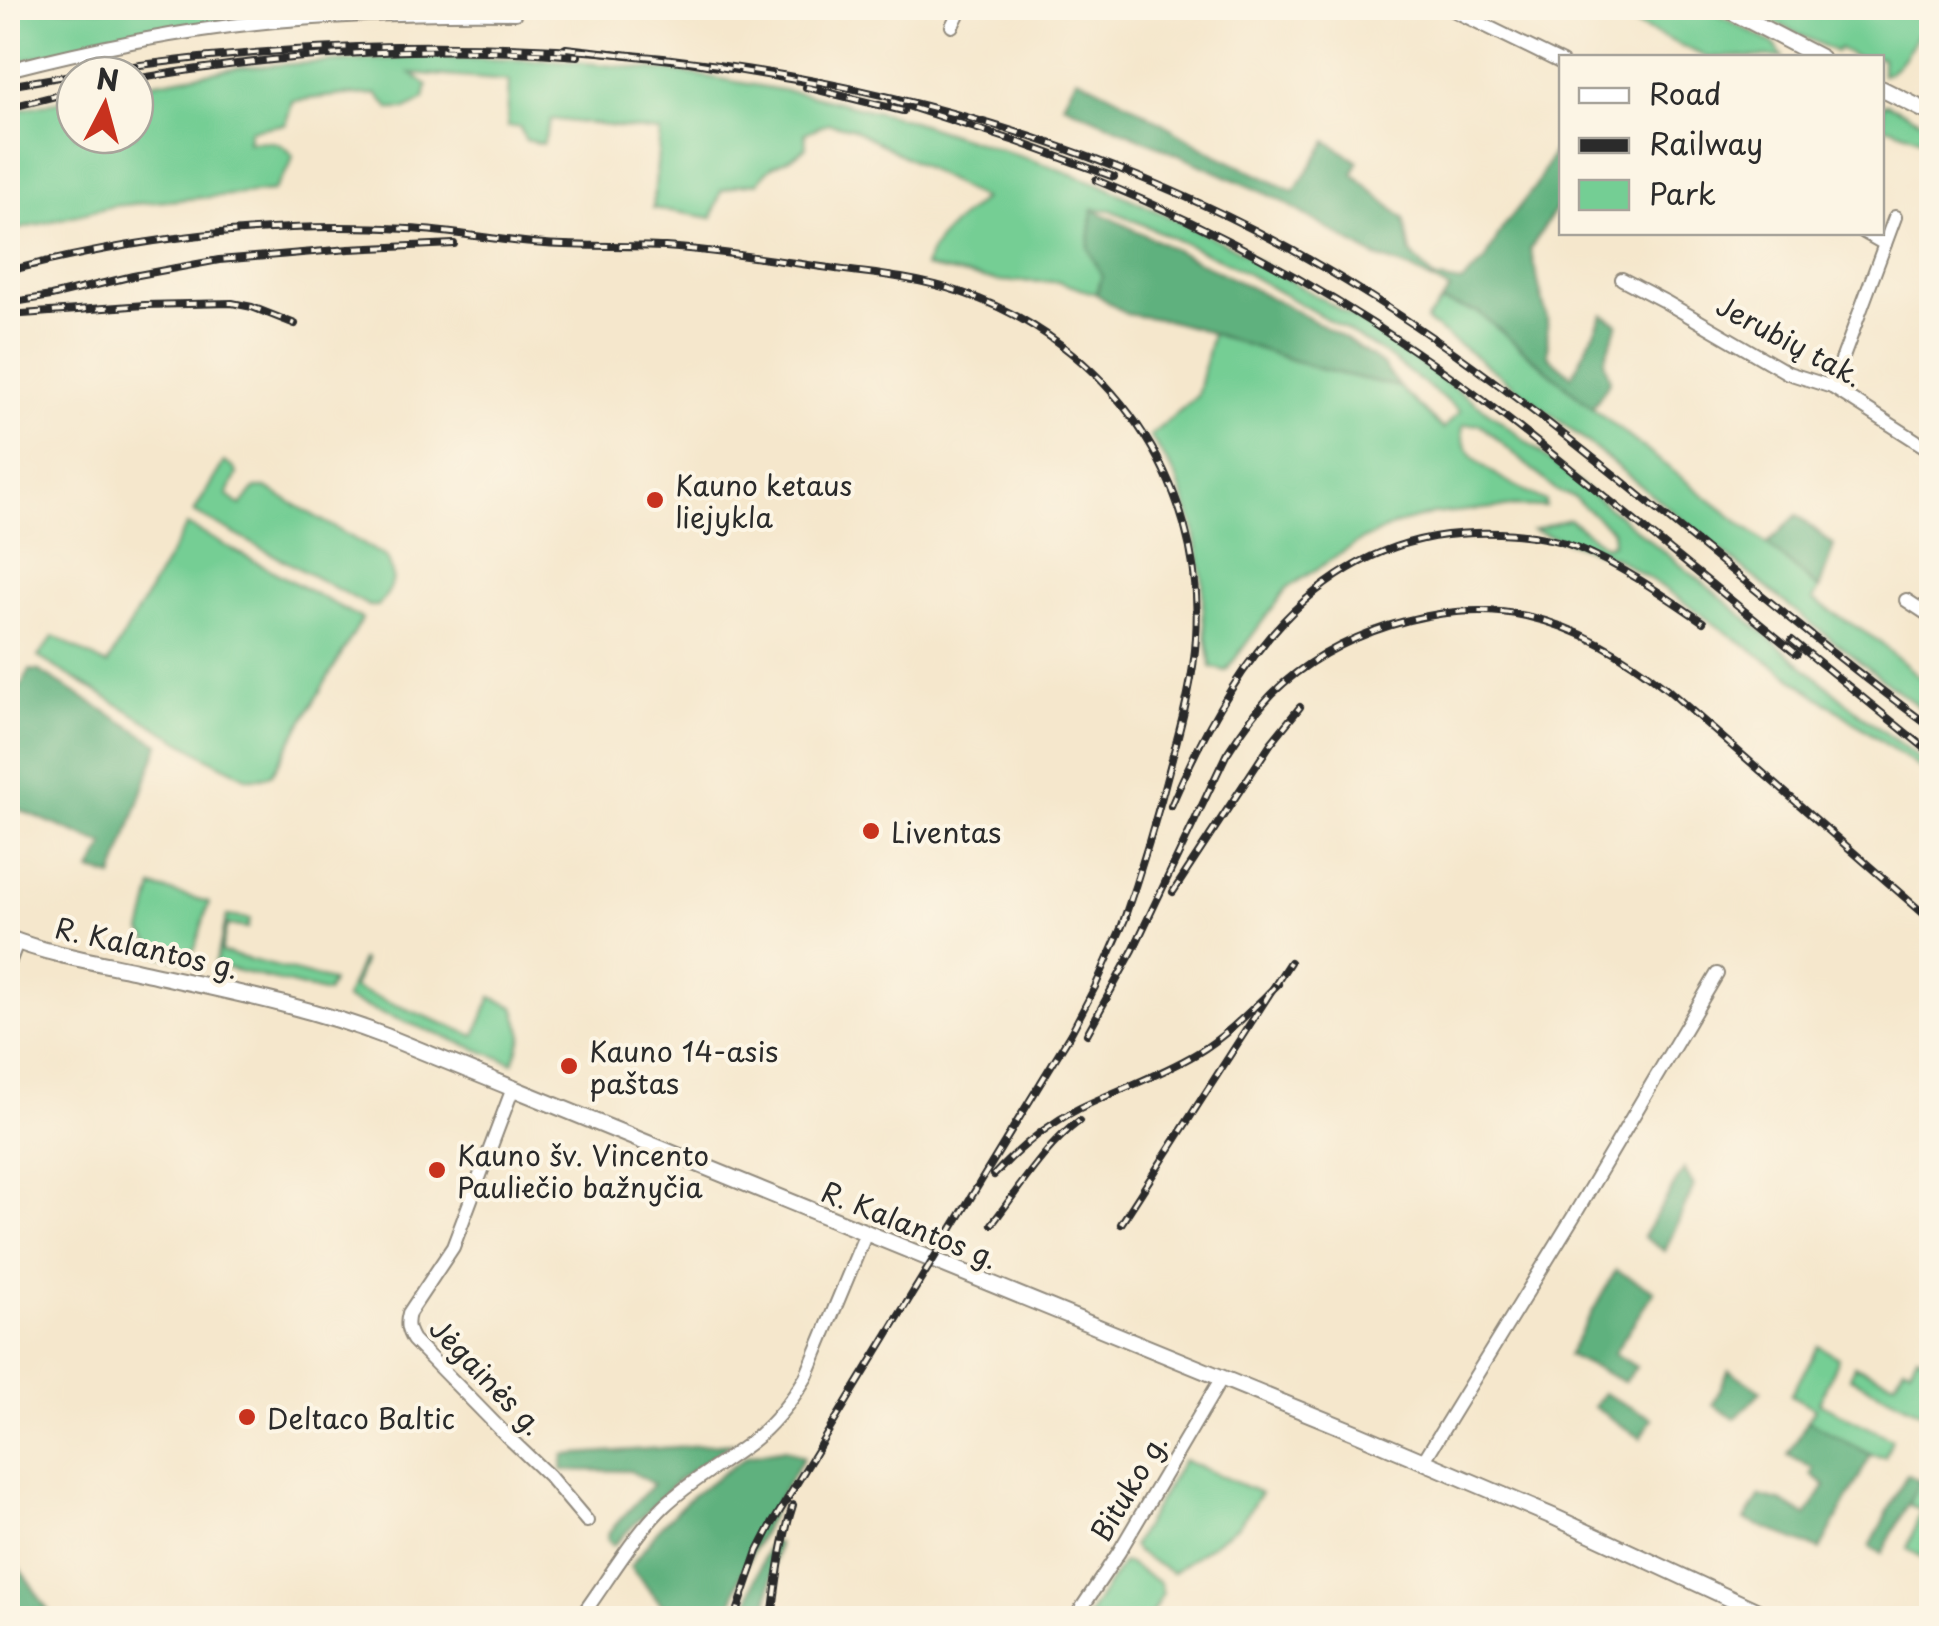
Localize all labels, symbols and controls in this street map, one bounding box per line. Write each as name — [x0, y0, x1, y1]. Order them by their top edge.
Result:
north arrow — [55, 55, 155, 155]
legend — [1559, 55, 1884, 235]
text: N — [94, 56, 121, 101]
text: Road — [1649, 70, 1722, 115]
text: Railway — [1649, 120, 1763, 165]
text: Park — [1649, 170, 1716, 215]
street label: Jerubių tak. — [1709, 283, 1871, 397]
place label: Kauno ketaus liejykla — [675, 463, 852, 538]
marker: Kauno ketaus liejykla — [644, 489, 666, 511]
place label: Liventas — [891, 810, 1001, 853]
marker: Liventas — [860, 820, 882, 842]
street label: R. Kalantos g. — [51, 905, 243, 989]
place label: Kauno 14-asis paštas — [589, 1029, 778, 1104]
marker: Kauno 14-asis paštas — [558, 1055, 580, 1077]
place label: Kauno šv. Vincento Pauliečio bažnyčia — [457, 1133, 709, 1208]
marker: Kauno šv. Vincento Pauliečio bažnyčia — [426, 1159, 448, 1181]
street label: R. Kalantos g. — [815, 1169, 1005, 1279]
street label: Jėgainės g. — [420, 1307, 554, 1445]
place label: Deltaco Baltic — [267, 1396, 455, 1439]
marker: Deltaco Baltic — [236, 1406, 258, 1428]
street label: Bituko g. — [1079, 1425, 1177, 1549]

